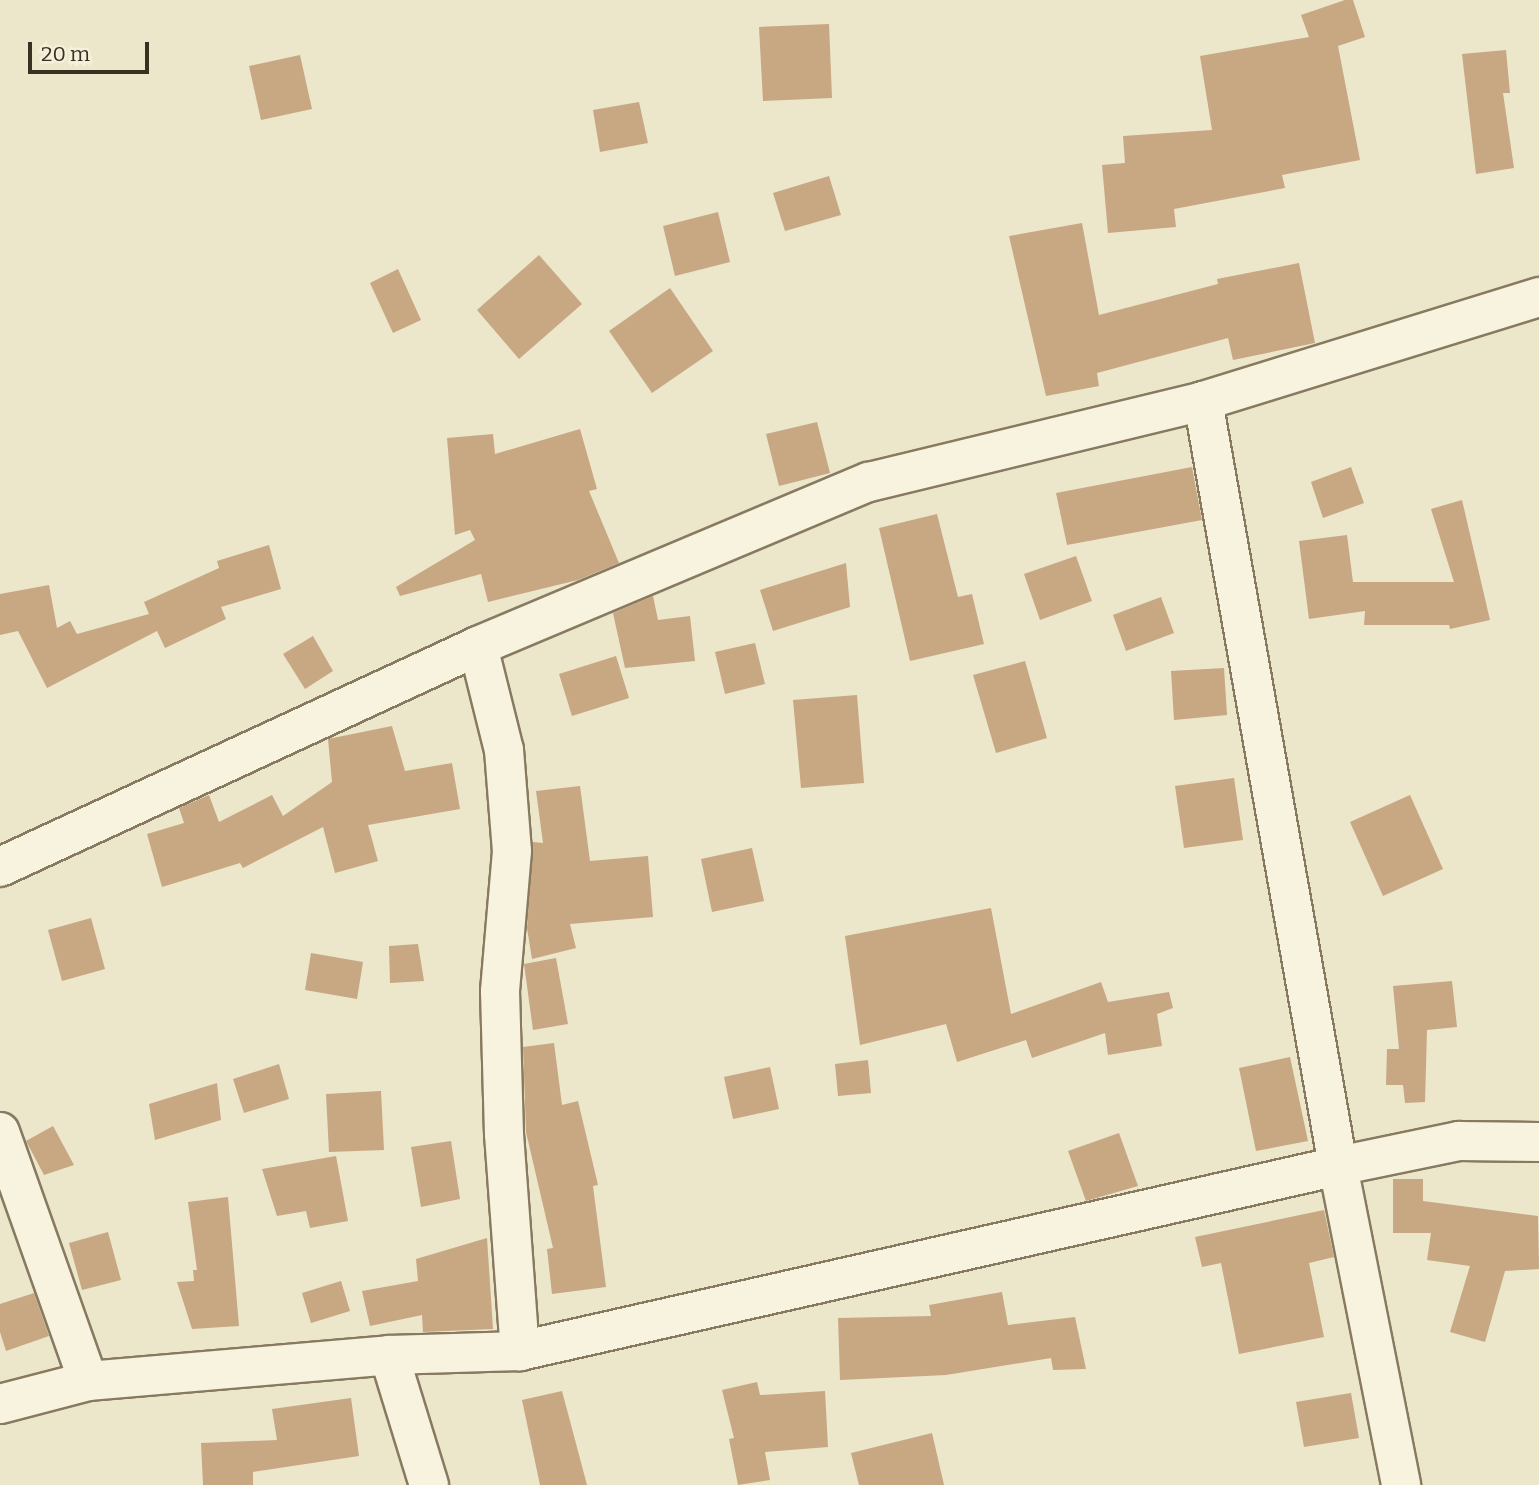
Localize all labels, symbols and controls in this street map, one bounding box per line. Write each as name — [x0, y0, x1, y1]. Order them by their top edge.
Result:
scale bar — [32, 28, 152, 72]
text: 20 m — [41, 41, 90, 67]

